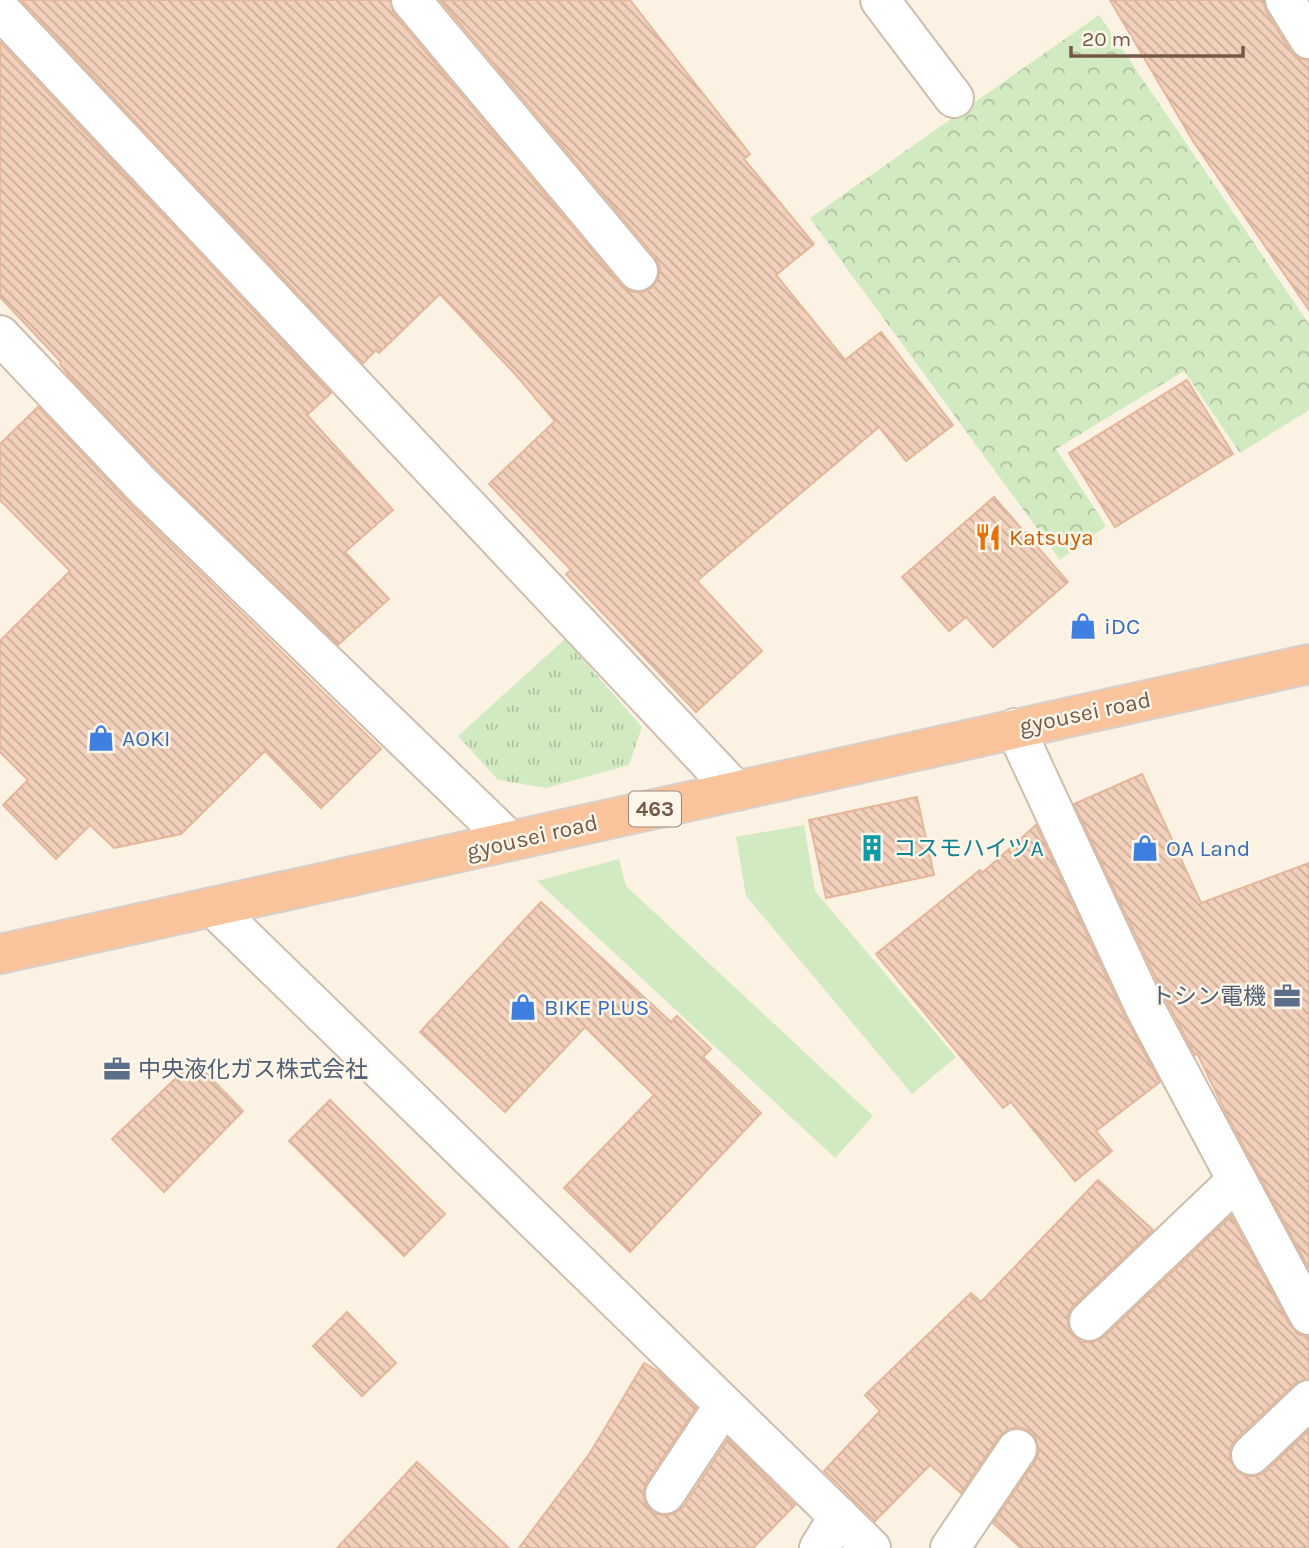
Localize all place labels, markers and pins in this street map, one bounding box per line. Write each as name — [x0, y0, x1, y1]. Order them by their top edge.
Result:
restaurant icon: Katsuya — [973, 522, 1003, 552]
place label: Katsuya — [1009, 524, 1094, 551]
shop icon: iDC — [1068, 611, 1098, 641]
place label: iDC — [1104, 613, 1140, 640]
shop icon: AOKI — [86, 723, 116, 753]
place label: AOKI — [122, 725, 170, 752]
building icon: コスモハイツA — [857, 833, 887, 863]
shop icon: OA Land — [1130, 833, 1160, 863]
place label: コスモハイツA — [893, 835, 1044, 862]
place label: OA Land — [1166, 835, 1250, 862]
office icon: トシン電機 — [1272, 981, 1302, 1011]
place label: トシン電機 — [1151, 983, 1266, 1010]
shop icon: BIKE PLUS — [508, 992, 538, 1022]
place label: BIKE PLUS — [544, 994, 650, 1021]
office icon: 中央液化ガス株式会社 — [102, 1054, 132, 1084]
place label: 中央液化ガス株式会社 — [138, 1056, 368, 1083]

